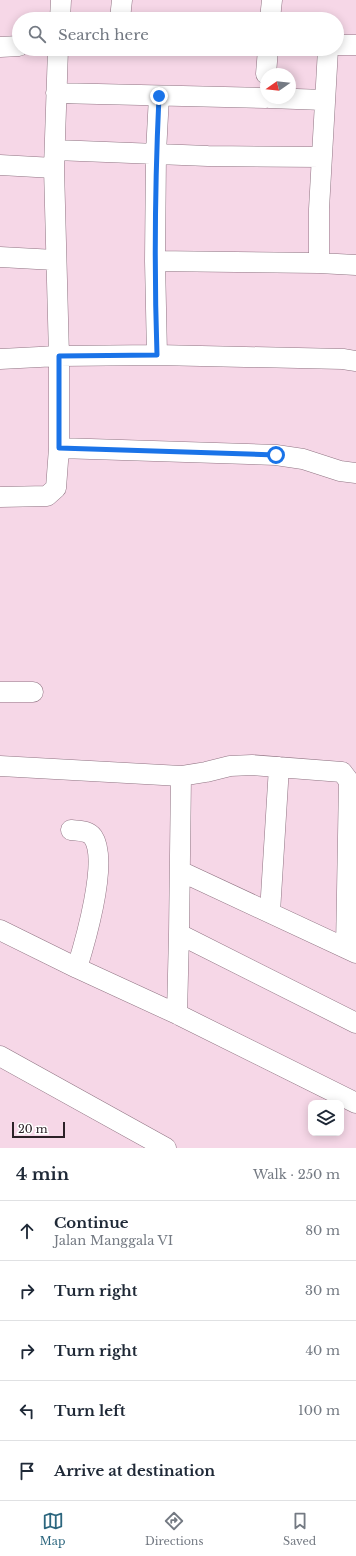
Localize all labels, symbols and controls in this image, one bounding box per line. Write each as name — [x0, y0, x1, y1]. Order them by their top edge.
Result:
search box — [12, 12, 344, 56]
icon: search — [26, 23, 48, 45]
text: Search here — [58, 25, 149, 44]
north arrow — [260, 68, 296, 104]
route end — [150, 87, 168, 105]
route start — [267, 446, 285, 464]
map controls — [308, 1100, 344, 1136]
button: layers — [308, 1100, 344, 1136]
scale bar — [12, 1120, 65, 1139]
text: 20 m — [18, 1122, 48, 1136]
text: 4 min — [16, 1164, 69, 1185]
text: Walk · 250 m — [253, 1166, 340, 1183]
text: Continue — [54, 1213, 129, 1232]
icon: ahead — [16, 1220, 38, 1242]
text: 80 m — [305, 1222, 340, 1239]
text: Jalan Manggala VI — [54, 1232, 173, 1249]
icon: right — [16, 1280, 38, 1302]
text: Turn right — [54, 1281, 137, 1300]
text: 30 m — [305, 1282, 340, 1299]
icon: right — [16, 1340, 38, 1362]
text: Turn right — [54, 1341, 137, 1360]
text: 40 m — [305, 1342, 340, 1359]
icon: left — [16, 1400, 38, 1422]
text: Turn left — [54, 1401, 125, 1420]
text: 100 m — [298, 1402, 340, 1419]
icon: arrive — [16, 1460, 38, 1482]
text: Arrive at destination — [54, 1461, 215, 1480]
tab: Map — [40, 1510, 65, 1548]
tab: Directions — [145, 1510, 203, 1548]
tab: Saved — [283, 1510, 316, 1548]

